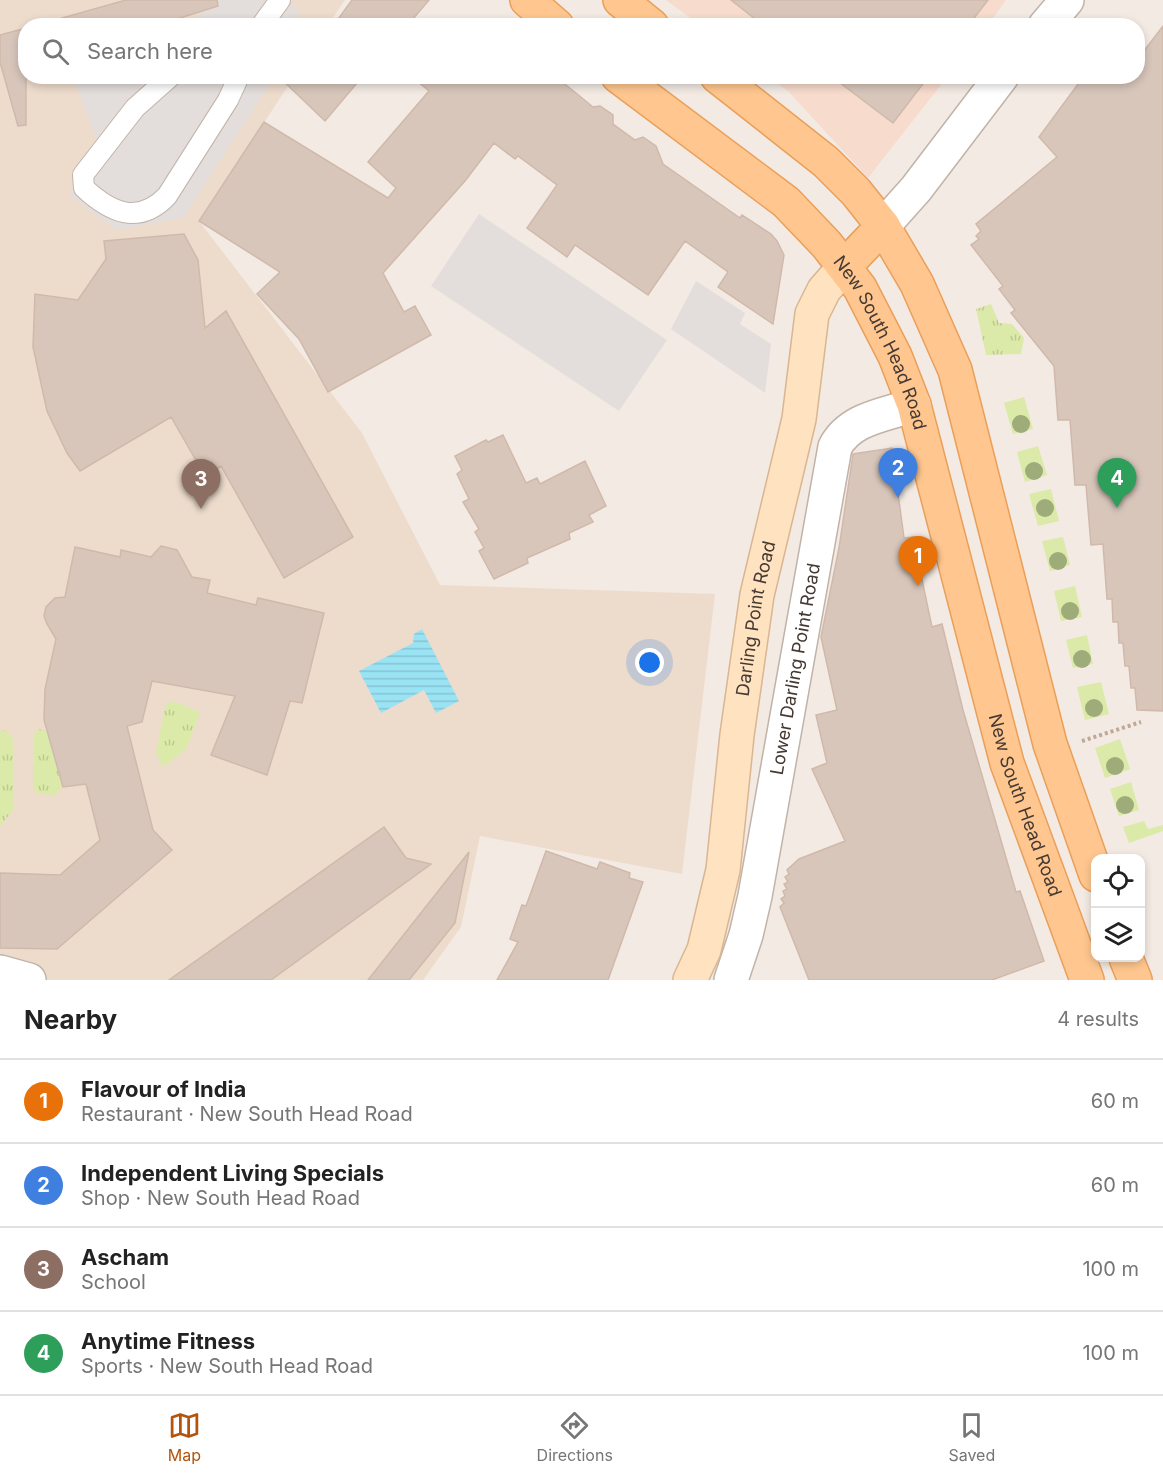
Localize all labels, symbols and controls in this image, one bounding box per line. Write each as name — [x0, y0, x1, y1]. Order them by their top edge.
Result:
search box — [18, 18, 1145, 84]
icon: search — [39, 35, 72, 68]
text: Search here — [87, 38, 213, 64]
street label: New South Head Road — [829, 252, 931, 432]
pin: 2 — [878, 448, 918, 498]
pin: 4 — [1098, 458, 1136, 508]
pin: 3 — [182, 460, 220, 509]
pin: 1 — [898, 536, 938, 586]
street label: Darling Point Road — [732, 539, 780, 697]
street label: Lower Darling Point Road — [766, 561, 824, 776]
your location — [635, 648, 664, 677]
street label: New South Head Road — [985, 711, 1066, 899]
map controls — [1091, 854, 1145, 962]
button: locate — [1091, 854, 1145, 908]
button: layers — [1091, 908, 1145, 962]
text: Nearby — [24, 1004, 117, 1035]
text: 4 results — [1057, 1007, 1139, 1031]
text: Flavour of India — [81, 1076, 246, 1102]
text: 1 — [39, 1089, 48, 1113]
text: 60 m — [1091, 1089, 1139, 1113]
text: Restaurant · New South Head Road — [81, 1102, 413, 1126]
text: Independent Living Specials — [81, 1160, 384, 1186]
text: 2 — [37, 1173, 50, 1197]
text: 60 m — [1091, 1173, 1139, 1197]
text: Shop · New South Head Road — [81, 1186, 360, 1210]
text: Ascham — [81, 1244, 169, 1270]
text: 3 — [37, 1257, 50, 1281]
text: 100 m — [1082, 1257, 1139, 1281]
text: School — [81, 1270, 146, 1294]
text: Anytime Fitness — [81, 1328, 255, 1354]
text: 4 — [37, 1341, 50, 1365]
text: 100 m — [1082, 1341, 1139, 1365]
text: Sports · New South Head Road — [81, 1354, 373, 1378]
tab: Map — [168, 1409, 201, 1465]
tab: Directions — [537, 1409, 613, 1465]
tab: Saved — [948, 1409, 995, 1465]

